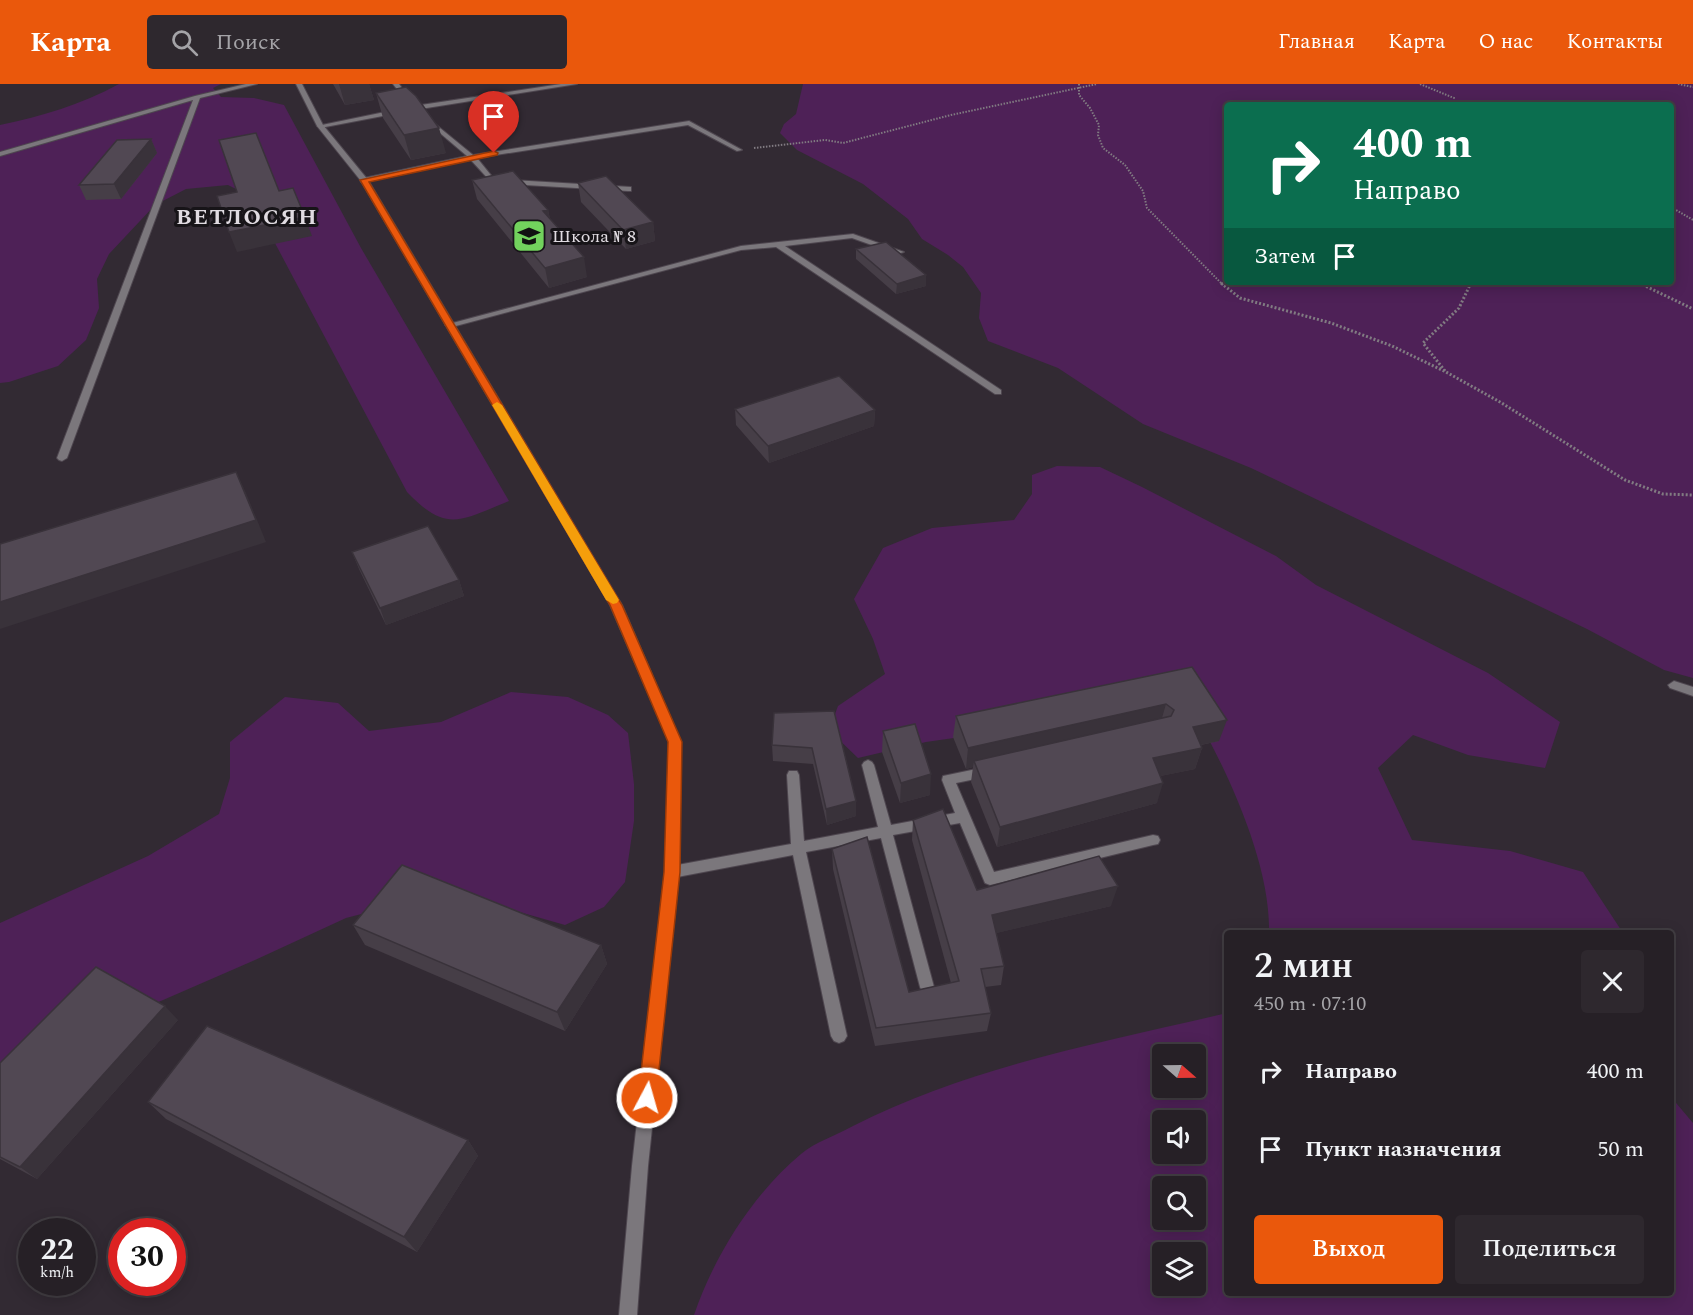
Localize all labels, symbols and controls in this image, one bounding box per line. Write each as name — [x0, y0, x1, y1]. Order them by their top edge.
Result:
search box — [147, 15, 567, 69]
text: Карта — [30, 21, 111, 64]
icon: search — [168, 26, 201, 59]
text: Поиск — [216, 26, 281, 59]
text: Главная — [1278, 26, 1355, 58]
text: Карта — [1388, 26, 1445, 58]
text: О нас — [1478, 26, 1533, 58]
text: Контакты — [1566, 26, 1663, 58]
pin — [468, 91, 519, 153]
icon: arrive — [477, 100, 510, 133]
text: 400 m — [1353, 113, 1472, 176]
icon: right — [1254, 126, 1332, 204]
text: Направо — [1353, 170, 1461, 212]
district label: ВЕТЛОСЯН — [176, 201, 318, 234]
school or university icon: Школа № 8 — [511, 218, 547, 254]
place label: Школа № 8 — [552, 223, 636, 250]
text: Затем — [1254, 240, 1316, 273]
icon: arrive — [1328, 240, 1361, 273]
text: 2 мин — [1254, 939, 1353, 994]
button: close — [1581, 950, 1644, 1013]
text: 450 m · 07:10 — [1254, 989, 1366, 1019]
north arrow — [1152, 1044, 1206, 1098]
map controls — [1152, 1044, 1206, 1296]
icon: right — [1254, 1055, 1287, 1088]
text: Направо — [1305, 1055, 1397, 1088]
text: 400 m — [1587, 1055, 1644, 1088]
position arrow — [615, 1066, 679, 1130]
button: sound — [1152, 1110, 1206, 1164]
icon: arrive — [1254, 1133, 1287, 1166]
text: Пункт назначения — [1305, 1133, 1502, 1166]
text: 50 m — [1598, 1133, 1644, 1166]
button: search — [1152, 1176, 1206, 1230]
button: Выход — [1254, 1215, 1443, 1284]
button: Поделиться — [1455, 1215, 1644, 1284]
speed limit sign: 30 — [108, 1218, 186, 1296]
text: 22 — [40, 1227, 74, 1273]
button: layers — [1152, 1242, 1206, 1296]
text: km/h — [40, 1261, 74, 1284]

